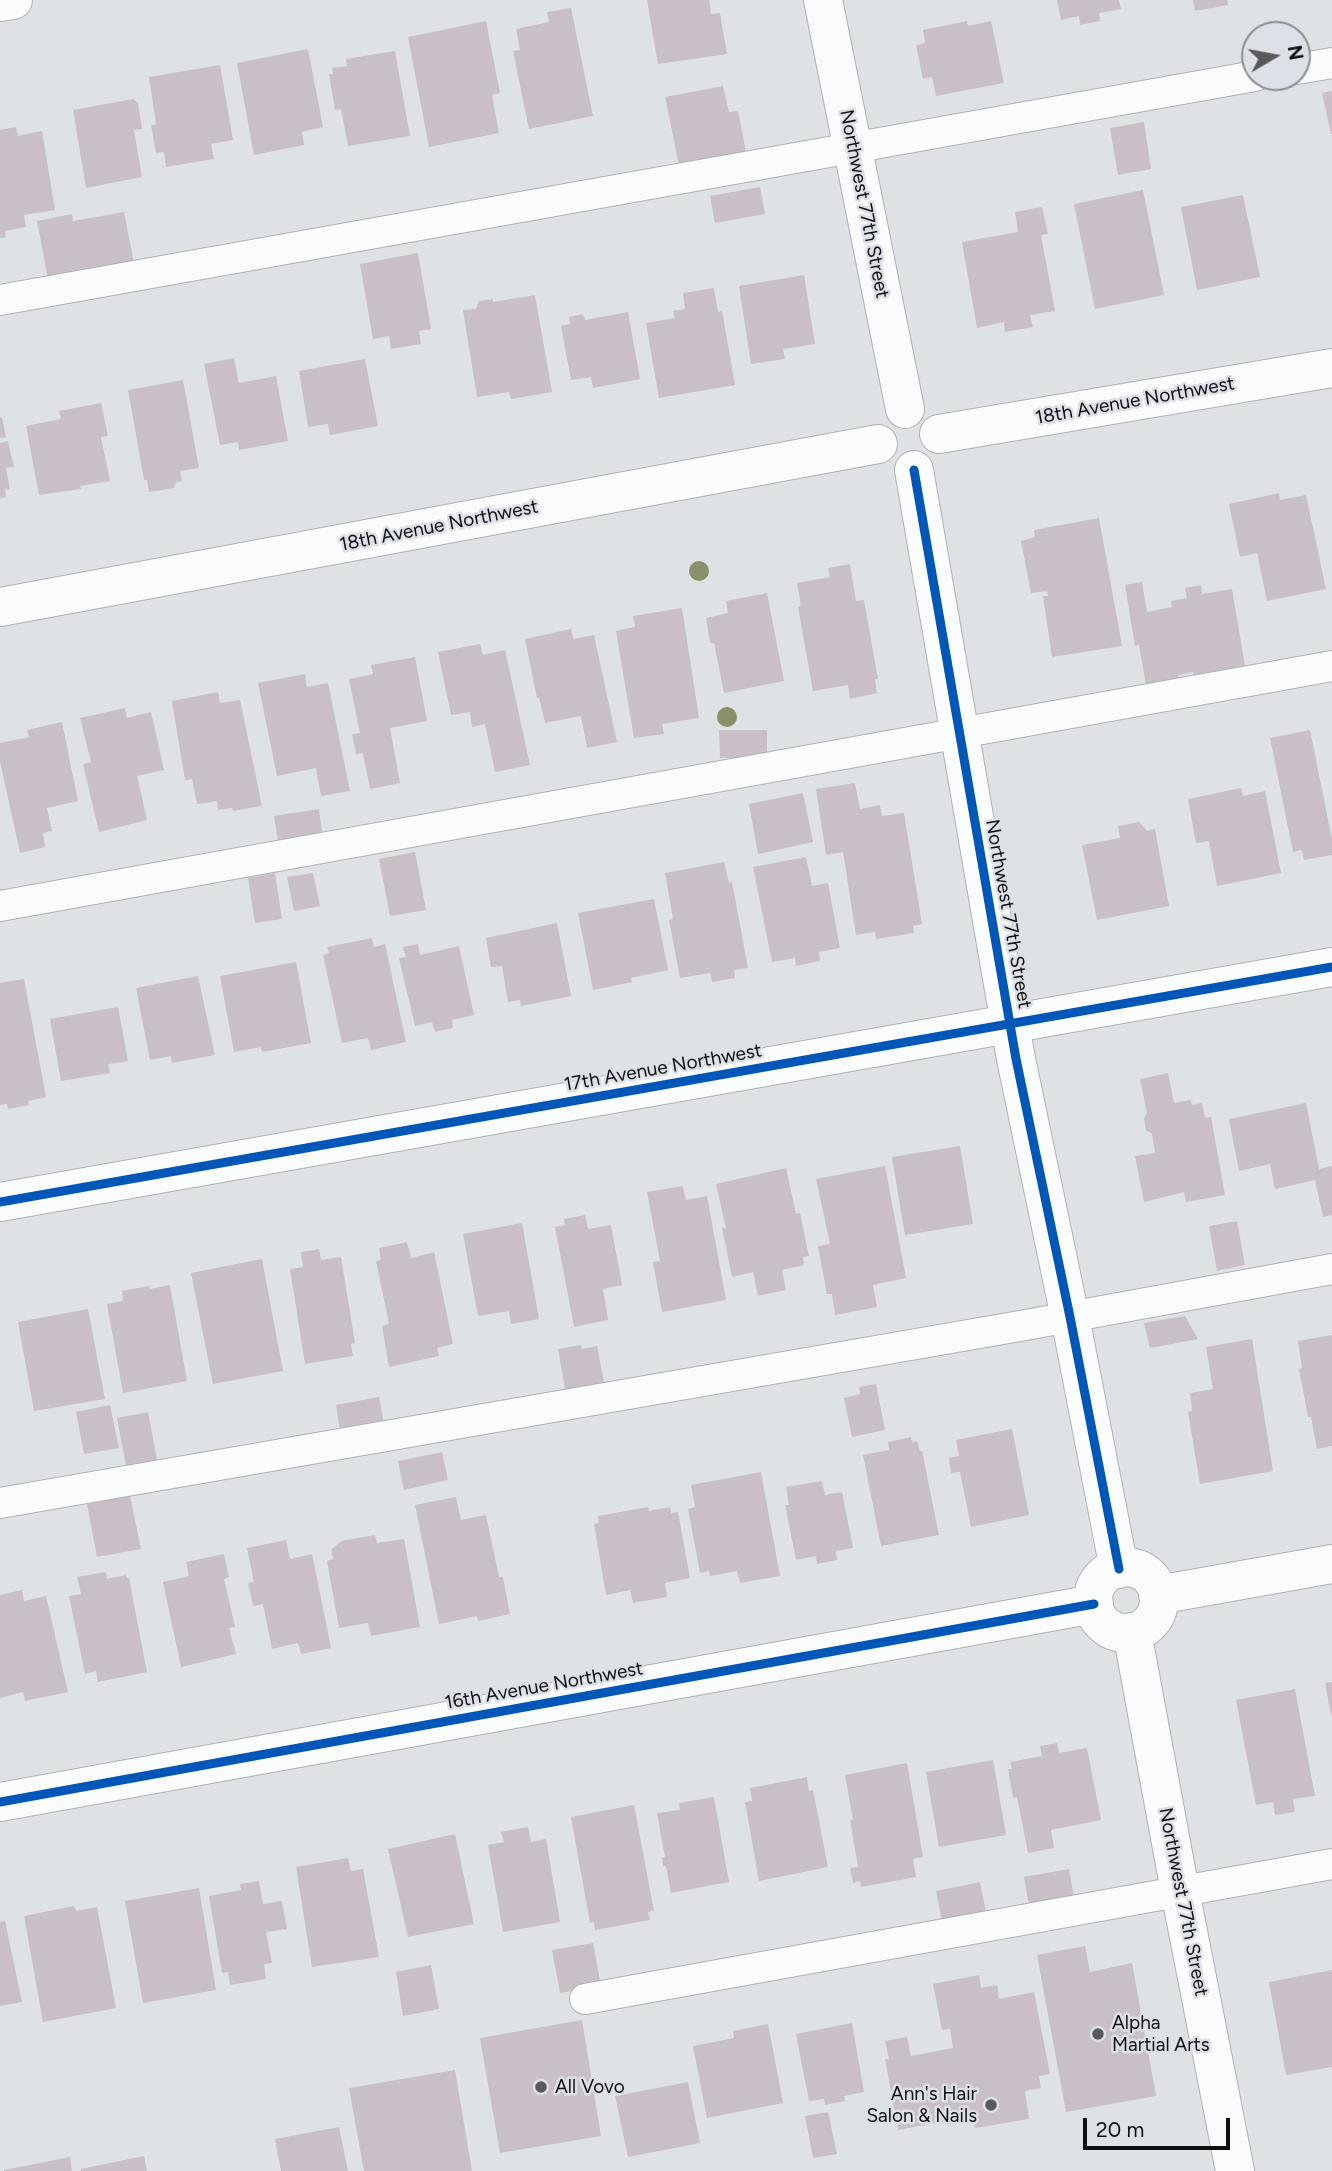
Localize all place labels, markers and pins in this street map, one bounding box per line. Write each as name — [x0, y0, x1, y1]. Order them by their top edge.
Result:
place label: Alpha Martial Arts — [1112, 2012, 1210, 2056]
marker: Alpha Martial Arts — [1090, 2026, 1106, 2042]
place label: All Vovo — [555, 2076, 625, 2098]
marker: All Vovo — [533, 2079, 549, 2095]
place label: Ann's Hair Salon & Nails — [866, 2083, 977, 2127]
marker: Ann's Hair Salon & Nails — [983, 2097, 999, 2113]

